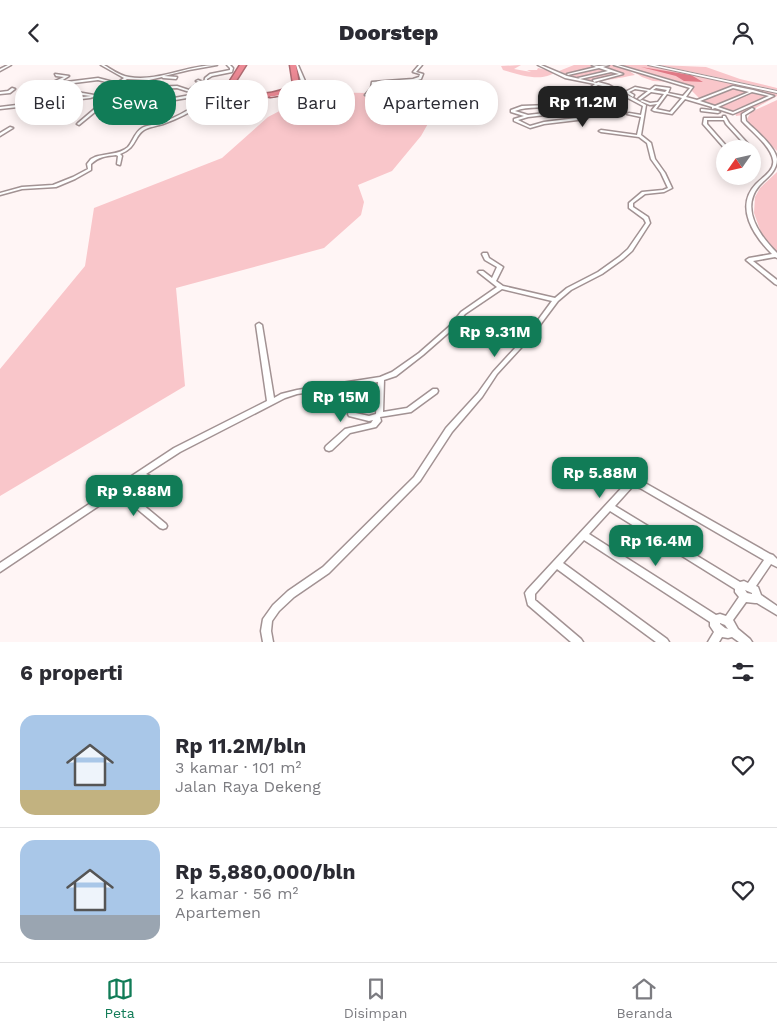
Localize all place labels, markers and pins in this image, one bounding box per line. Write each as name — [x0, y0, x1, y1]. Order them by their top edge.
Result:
pin: Rp 11.2M — [531, 85, 635, 128]
pin: Rp 9.31M — [443, 315, 547, 358]
pin: Rp 15M — [300, 381, 382, 423]
pin: Rp 5.88M — [548, 457, 652, 499]
pin: Rp 9.88M — [82, 475, 186, 517]
pin: Rp 16.4M — [604, 525, 708, 567]

